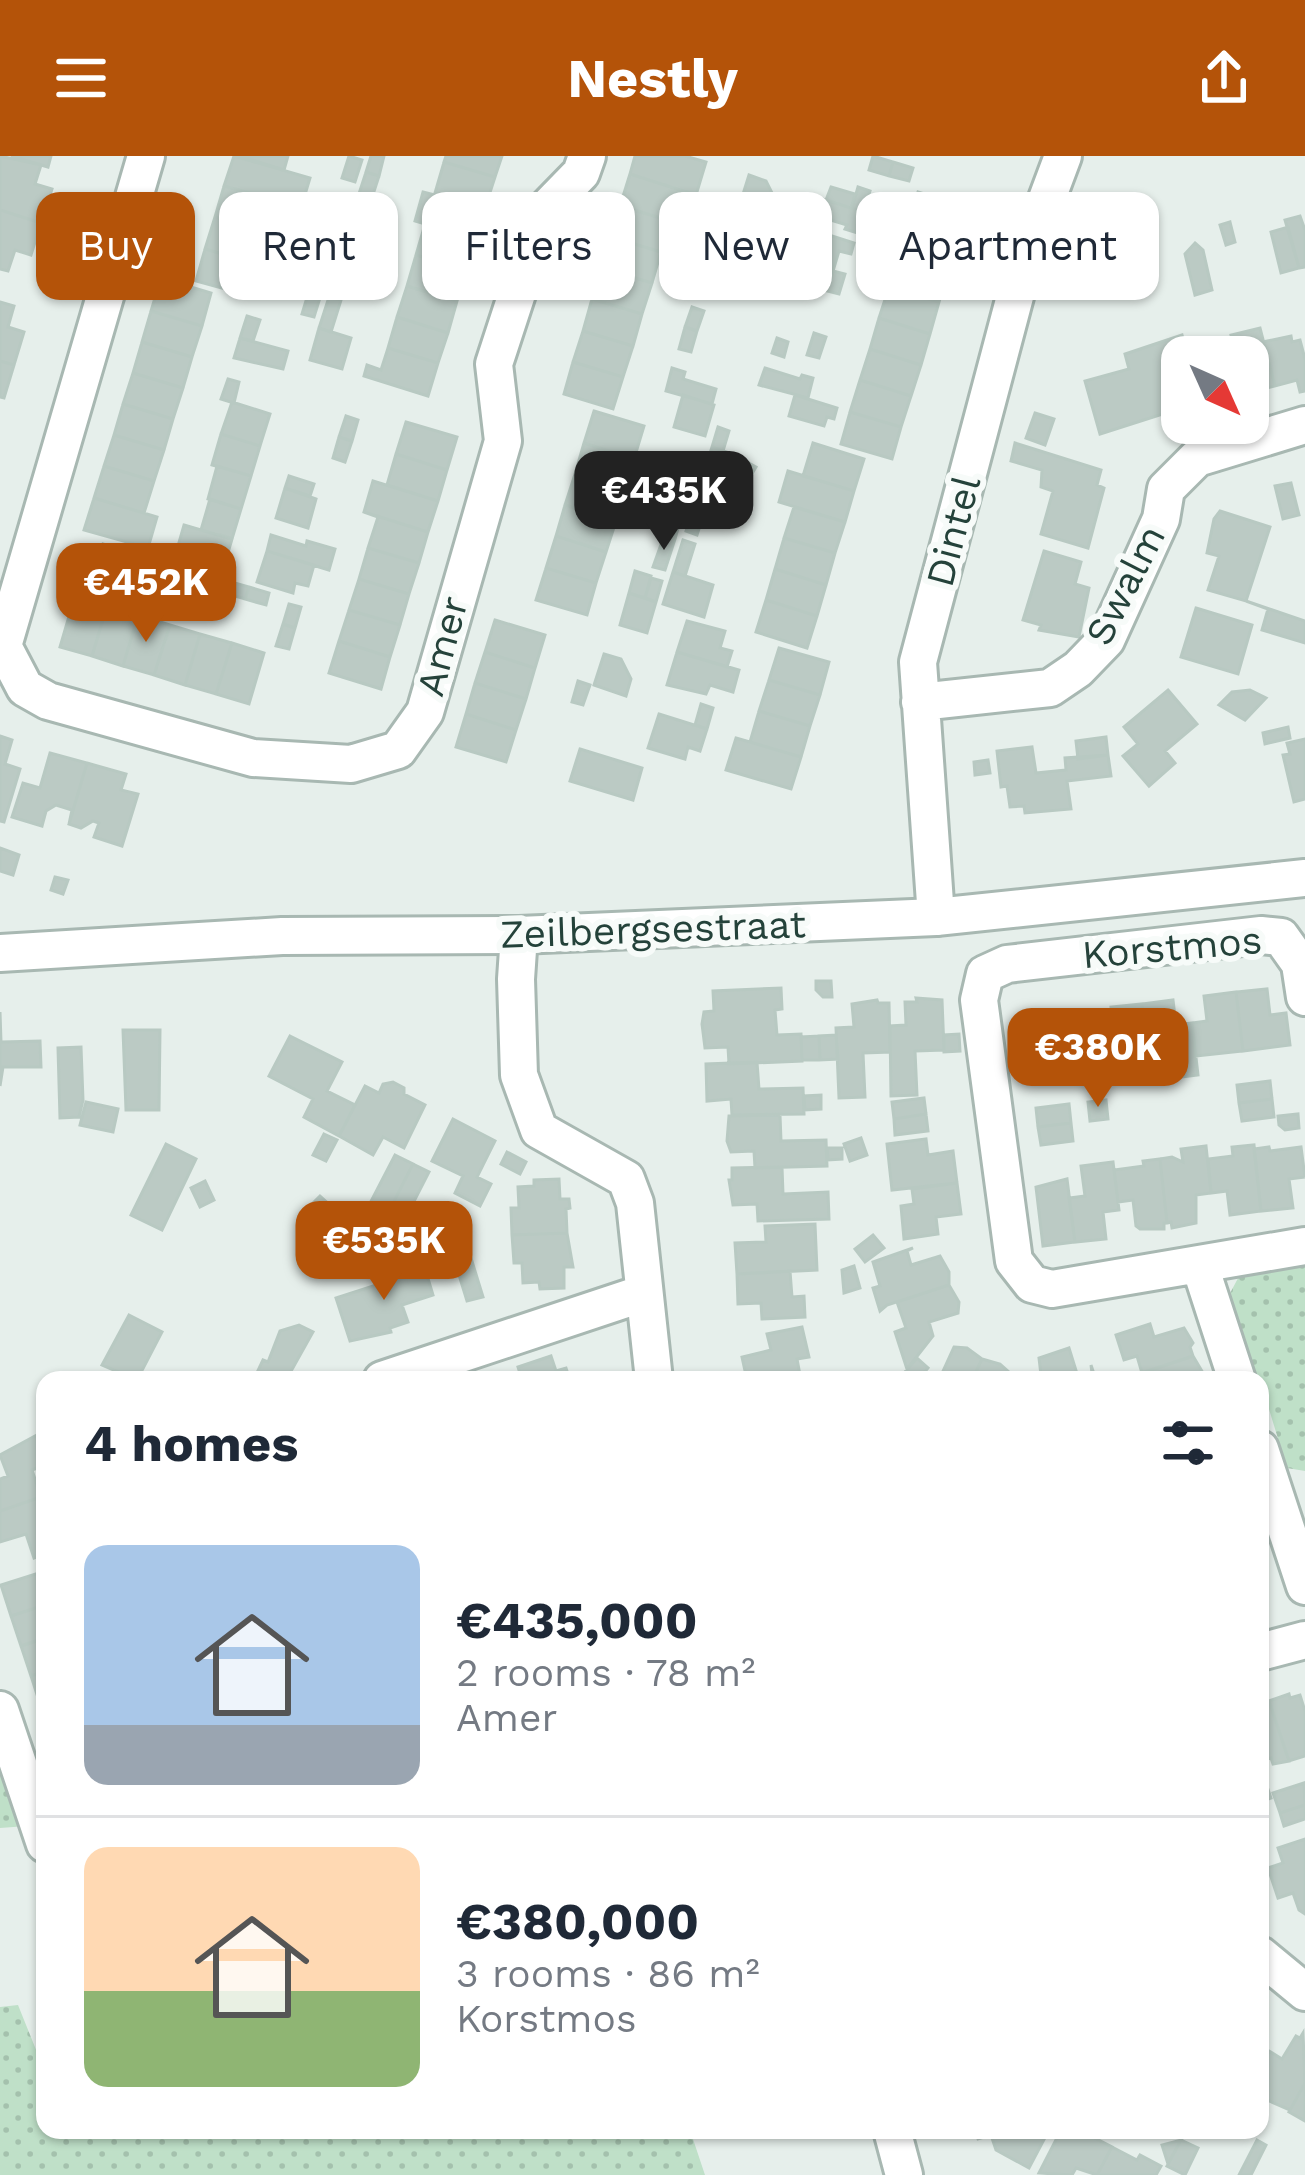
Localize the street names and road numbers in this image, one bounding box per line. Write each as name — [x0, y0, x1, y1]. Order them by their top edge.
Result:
street label: Dintel — [917, 471, 989, 591]
street label: Swalm — [1076, 518, 1174, 652]
street label: Amer — [407, 591, 477, 701]
street label: Zeilbergsestraat — [499, 901, 807, 957]
street label: Korstmos — [1080, 917, 1264, 977]

